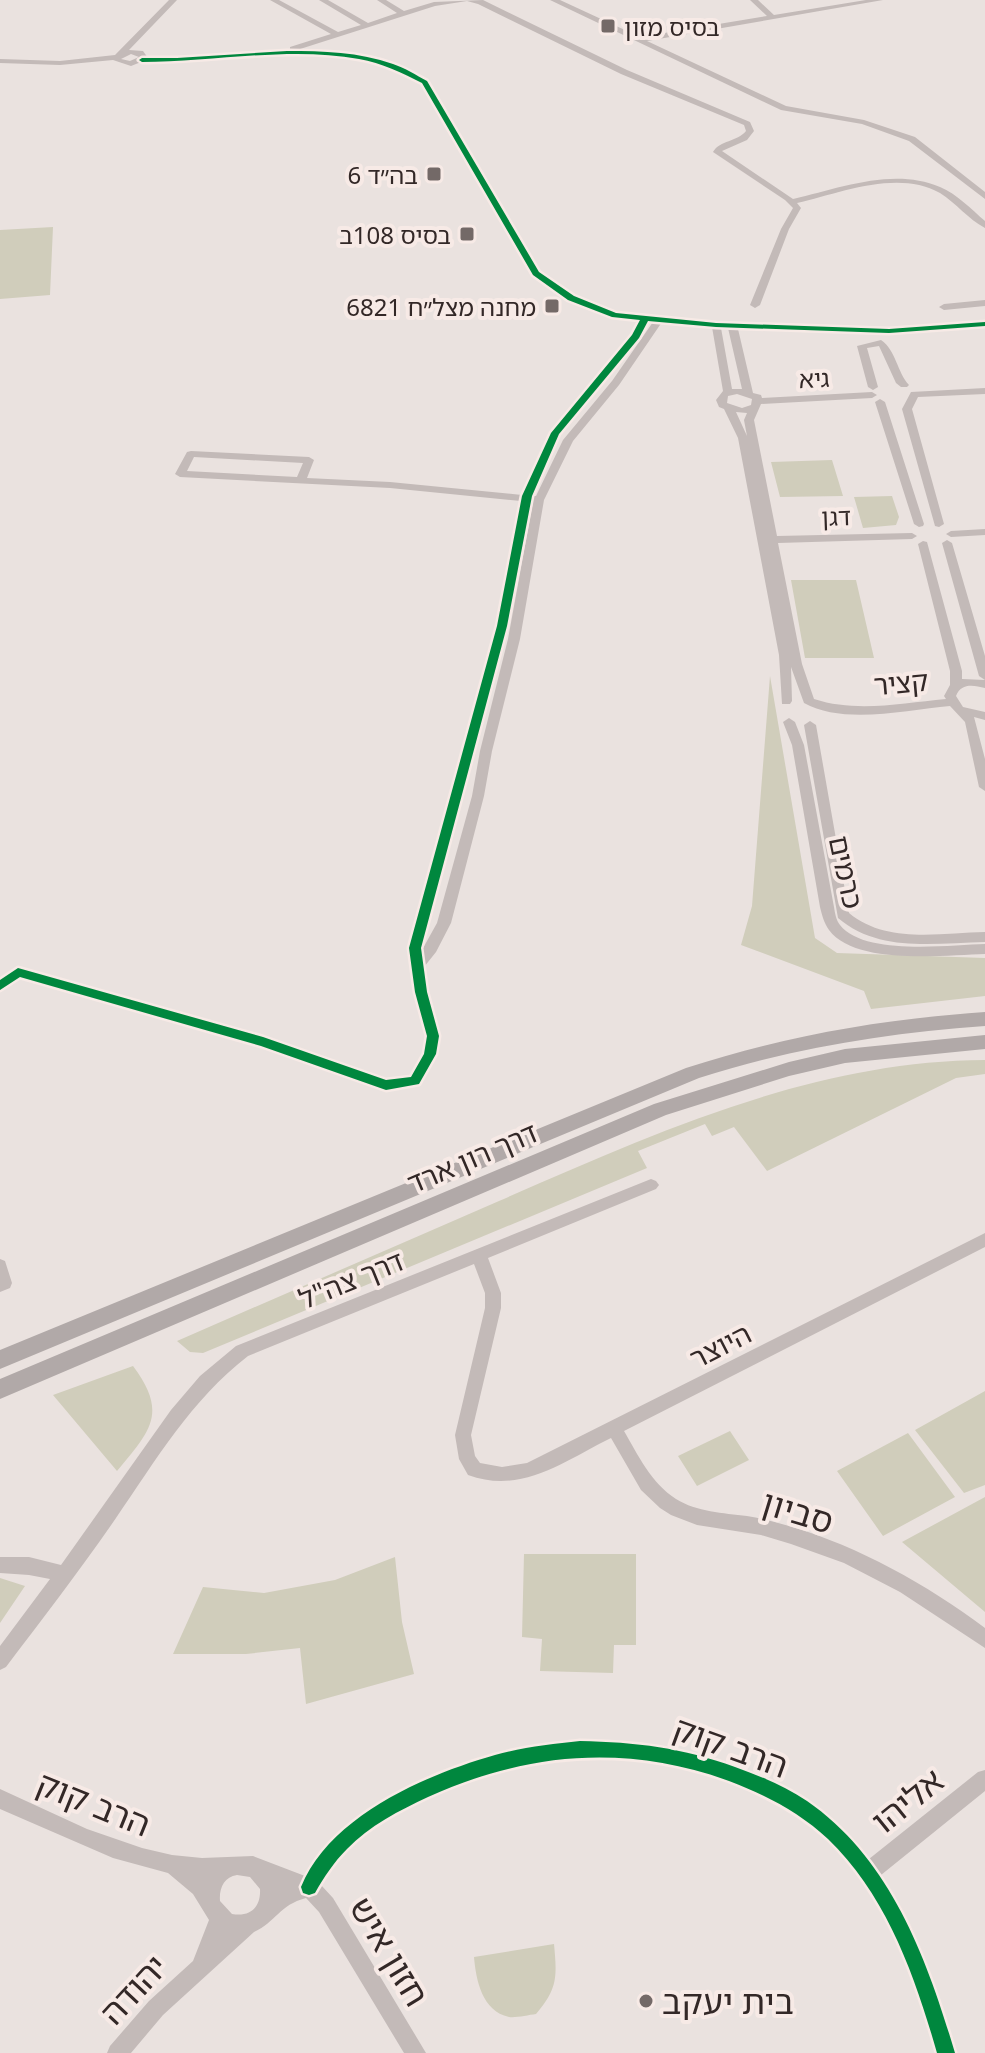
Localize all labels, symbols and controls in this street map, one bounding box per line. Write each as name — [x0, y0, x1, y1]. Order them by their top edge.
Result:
place label: בסיס מזון — [624, 10, 720, 43]
marker: בסיס מזון — [599, 17, 617, 35]
place label: בה״ד 6 — [347, 158, 418, 191]
marker: בה״ד 6 — [425, 165, 443, 183]
place label: בסיס 108ב — [339, 218, 451, 251]
marker: בסיס 108ב — [458, 225, 476, 243]
place label: מחנה מצל״ח 6821 — [346, 290, 536, 323]
marker: מחנה מצל״ח 6821 — [543, 297, 561, 315]
street label: גיא — [798, 361, 830, 395]
street label: דגן — [820, 499, 852, 533]
street label: קציר — [872, 661, 930, 703]
street label: כרמים — [821, 832, 873, 912]
street label: דרך רון ארד — [401, 1113, 543, 1201]
street label: דרך צה"ל — [293, 1241, 409, 1317]
street label: היוצר — [683, 1313, 757, 1377]
street label: סביון — [756, 1478, 840, 1544]
street label: הרב קוק — [667, 1704, 795, 1788]
street label: אליהו — [861, 1757, 953, 1843]
street label: הרב קוק — [30, 1759, 158, 1847]
street label: חזון איש — [339, 1888, 441, 2014]
street label: יהודה — [89, 1944, 177, 2034]
place label: בית יעקב — [662, 1978, 794, 2024]
marker: בית יעקב — [637, 1992, 655, 2010]

